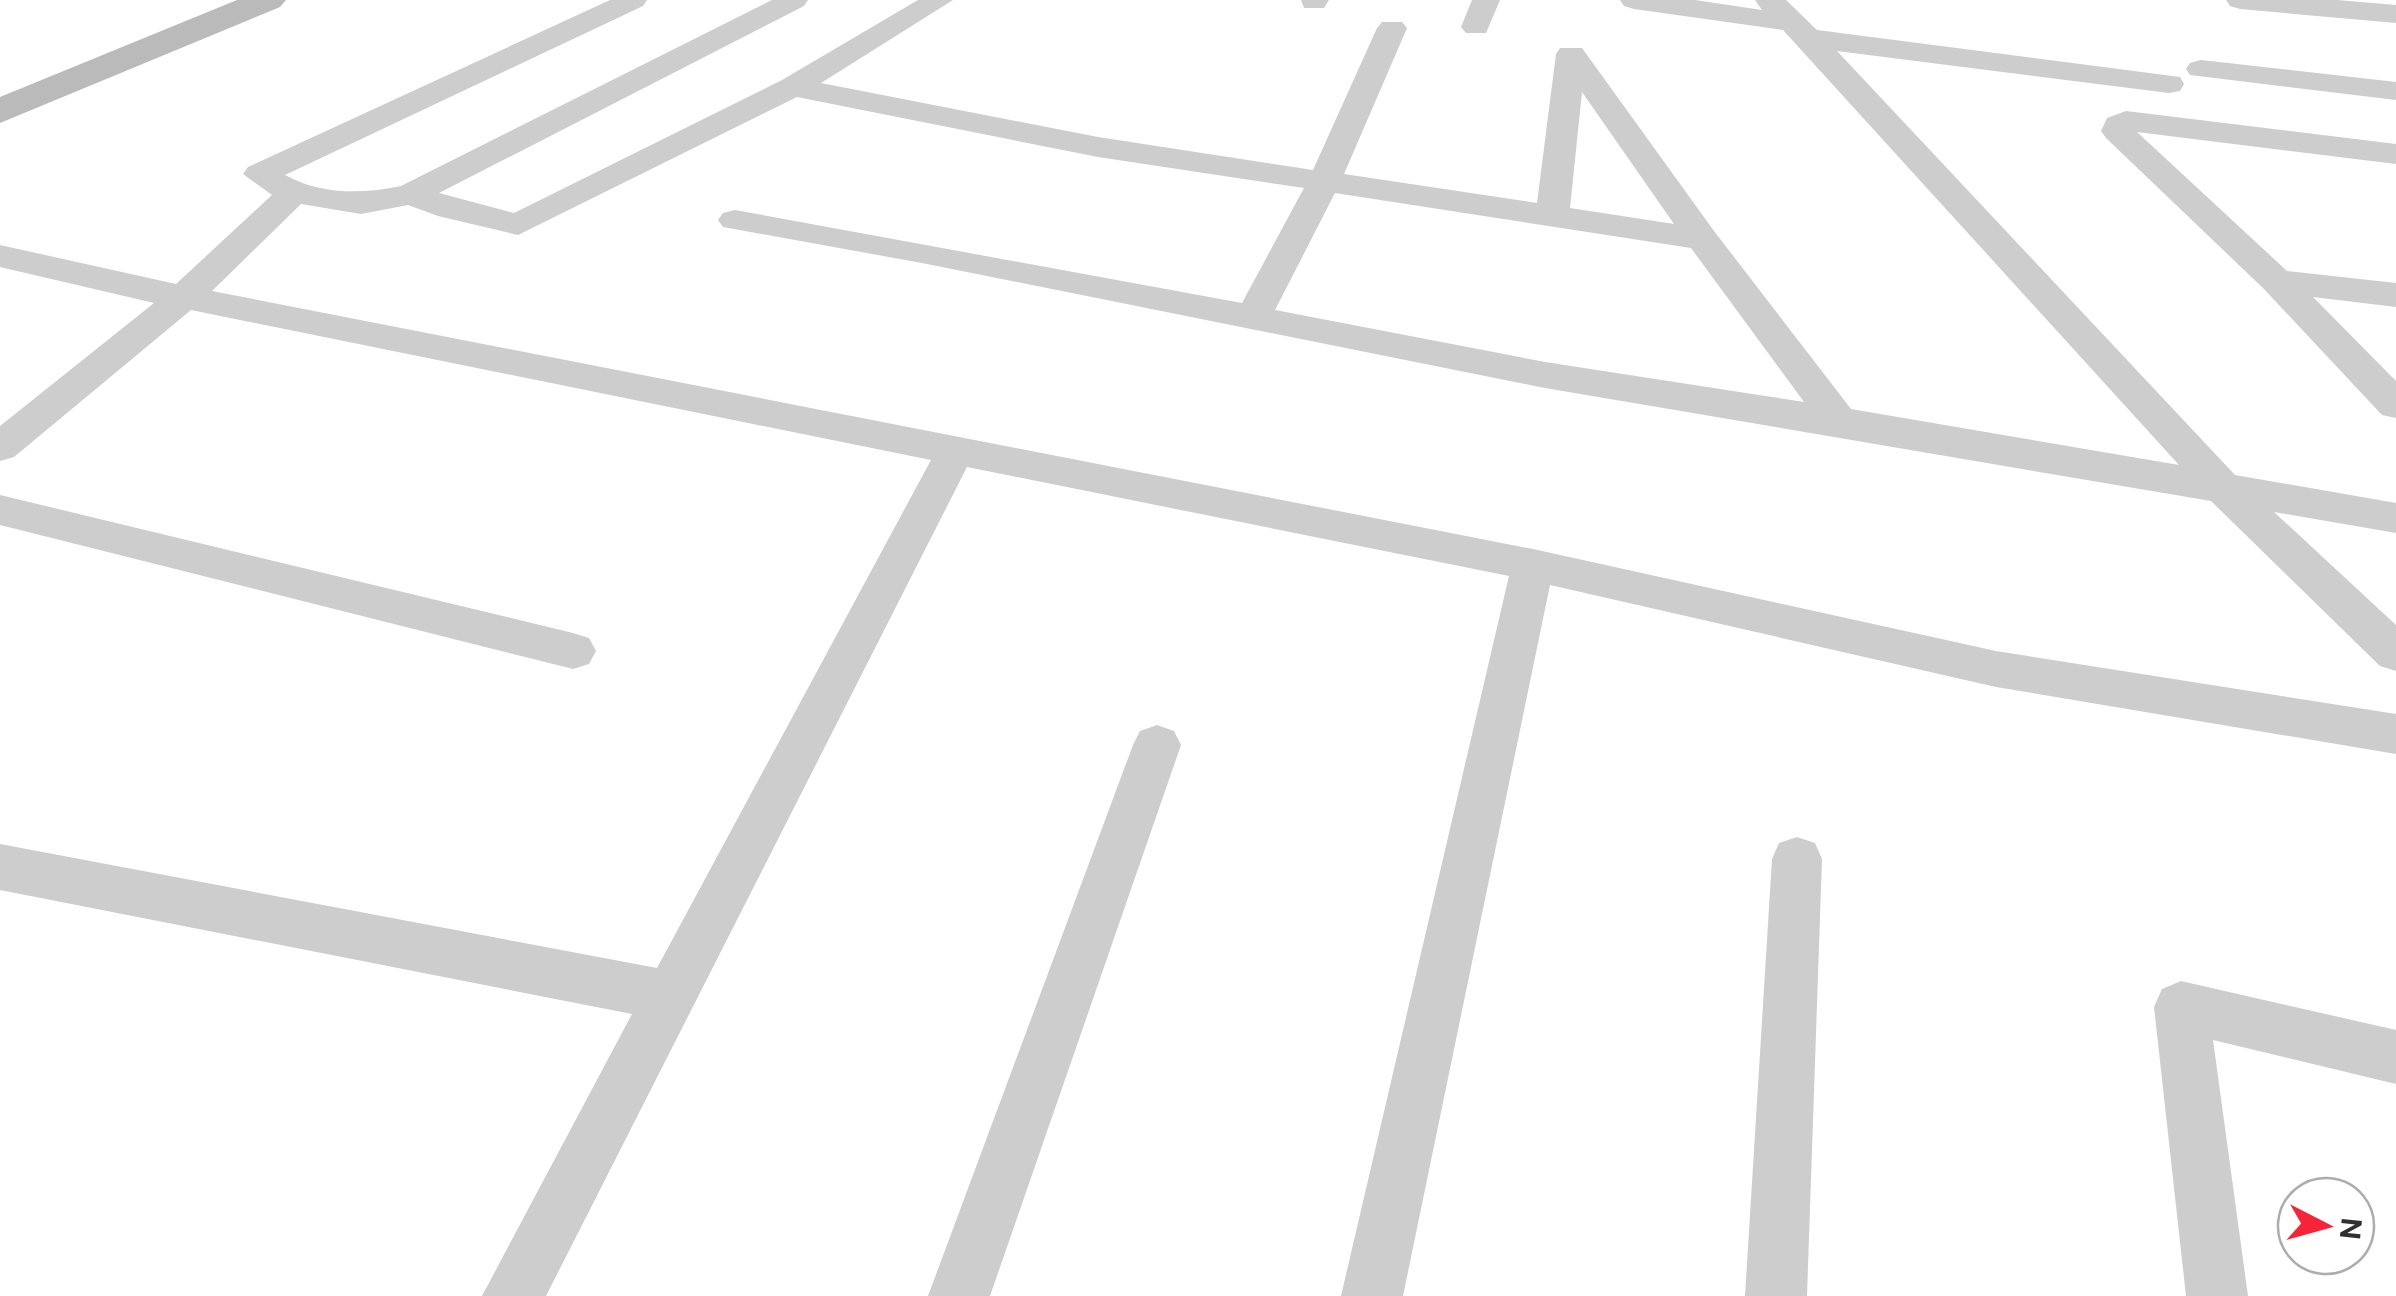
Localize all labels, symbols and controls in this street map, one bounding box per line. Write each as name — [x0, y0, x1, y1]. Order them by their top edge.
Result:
north arrow — [2276, 1176, 2376, 1276]
text: N — [2334, 1216, 2369, 1241]

